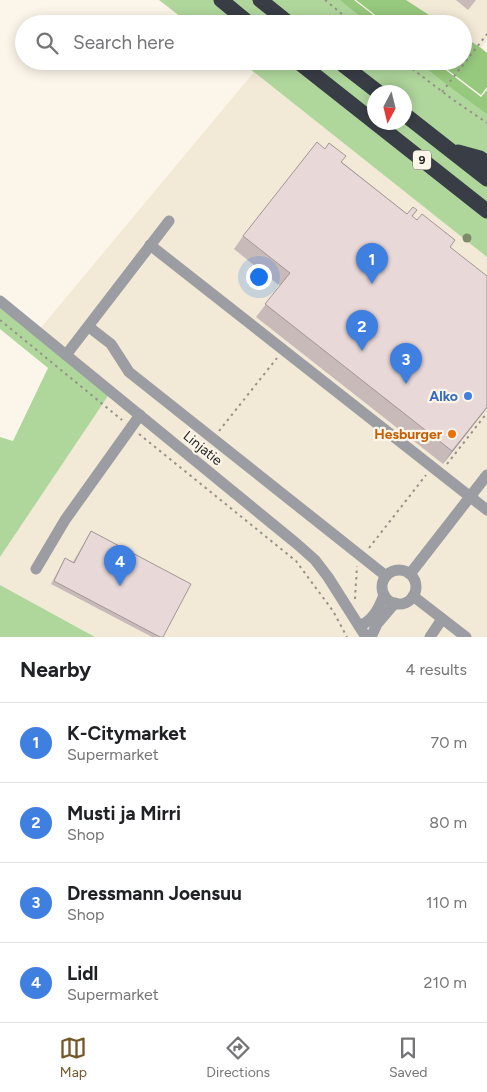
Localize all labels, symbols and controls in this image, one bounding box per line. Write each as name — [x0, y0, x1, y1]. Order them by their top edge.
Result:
search box — [15, 15, 472, 70]
icon: search — [33, 29, 61, 57]
text: Search here — [73, 31, 175, 54]
north arrow — [367, 85, 412, 130]
road number: 9 — [413, 150, 431, 170]
pin: 1 — [356, 243, 388, 284]
your location — [246, 264, 272, 290]
pin: 2 — [346, 310, 378, 351]
pin: 3 — [390, 343, 422, 384]
place label: Alko — [429, 388, 458, 405]
marker: Alko — [462, 390, 474, 402]
place label: Hesburger — [374, 426, 443, 443]
street label: Linjatie — [180, 427, 226, 470]
marker: Hesburger — [446, 428, 458, 440]
pin: 4 — [104, 545, 136, 586]
text: Nearby — [20, 657, 91, 682]
text: 4 results — [406, 660, 467, 679]
text: K-Citymarket — [67, 722, 187, 745]
text: 1 — [33, 733, 39, 752]
text: 70 m — [431, 733, 467, 752]
text: Supermarket — [67, 745, 159, 764]
text: Musti ja Mirri — [67, 802, 181, 825]
text: 2 — [31, 813, 41, 832]
text: 80 m — [429, 813, 467, 832]
text: Shop — [67, 825, 105, 844]
text: Dressmann Joensuu — [67, 882, 242, 905]
text: 3 — [32, 893, 40, 912]
text: 110 m — [426, 893, 467, 912]
text: Shop — [67, 905, 105, 924]
text: Lidl — [67, 962, 98, 985]
text: 4 — [31, 973, 41, 992]
text: 210 m — [424, 973, 467, 992]
text: Supermarket — [67, 985, 159, 1004]
tab: Map — [59, 1034, 87, 1081]
tab: Directions — [206, 1034, 270, 1081]
tab: Saved — [389, 1034, 428, 1081]

